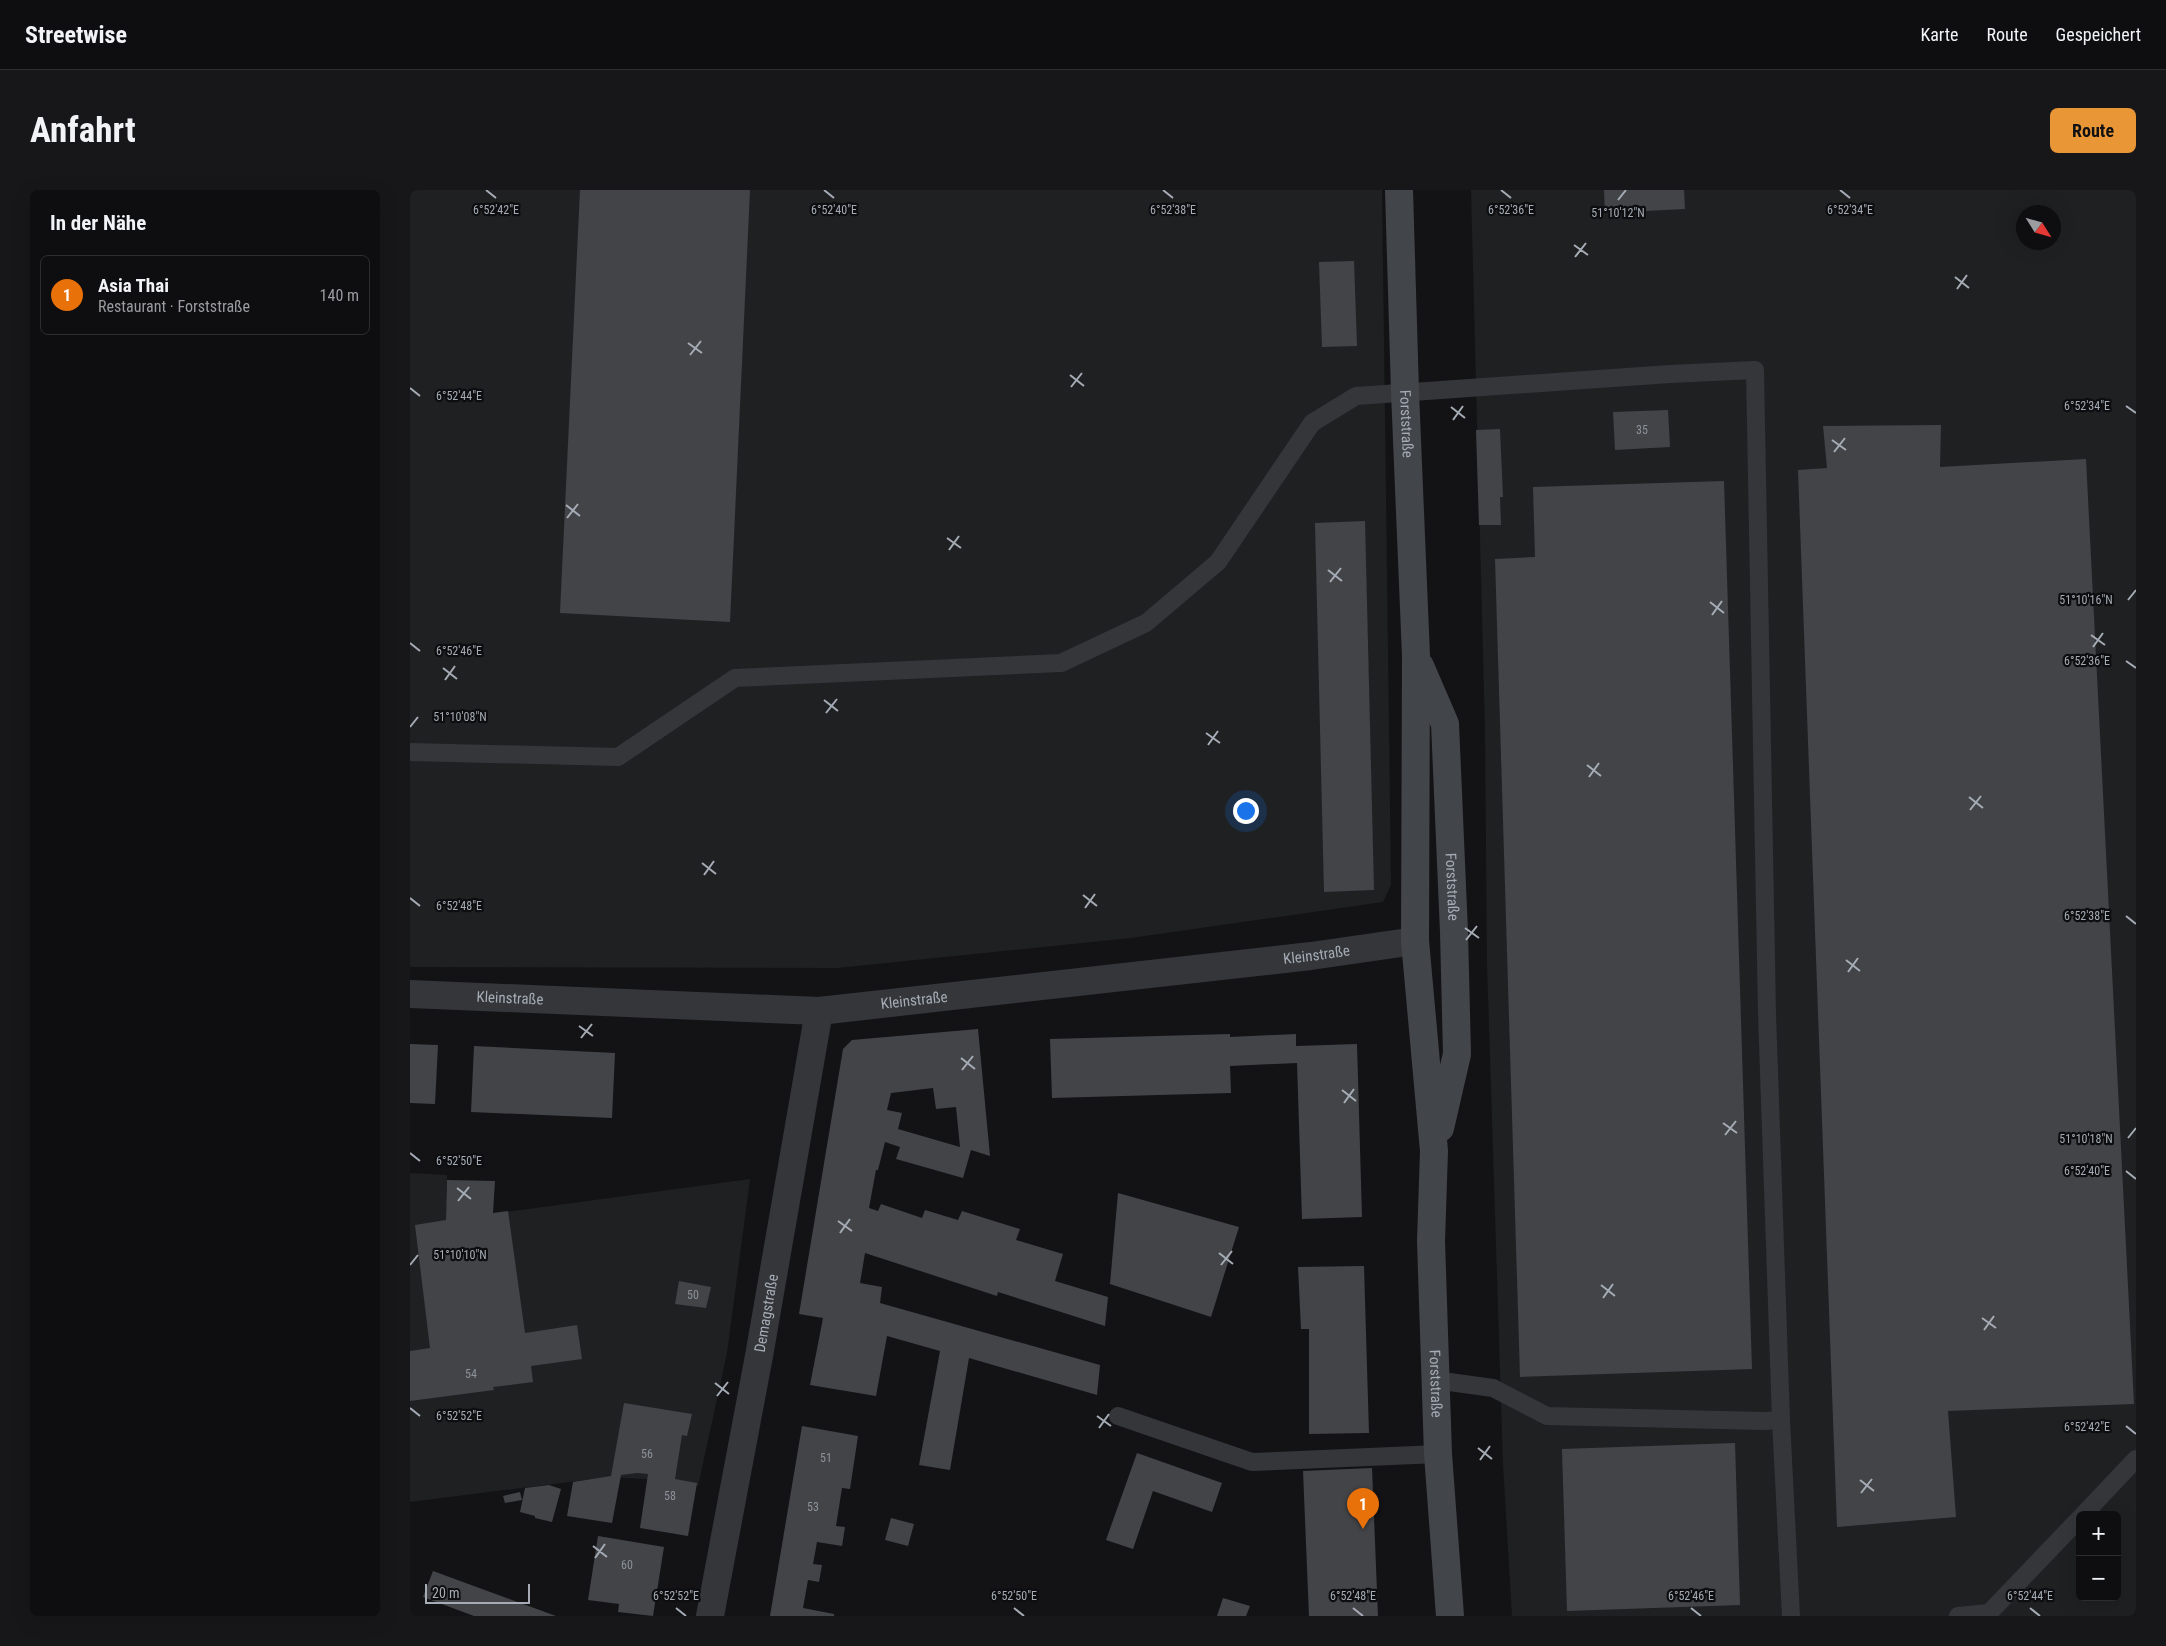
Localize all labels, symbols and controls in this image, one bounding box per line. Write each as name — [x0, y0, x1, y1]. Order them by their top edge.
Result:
text: Streetwise — [25, 21, 127, 49]
text: Karte — [1920, 24, 1959, 45]
text: Route — [1987, 24, 2028, 45]
text: Gespeichert — [2056, 24, 2141, 45]
button: Route — [2050, 108, 2136, 153]
text: Anfahrt — [30, 110, 136, 151]
text: 6°52'42"E — [473, 203, 519, 217]
text: 6°52'40"E — [811, 203, 857, 217]
text: 6°52'38"E — [1150, 203, 1196, 217]
text: 6°52'36"E — [1488, 203, 1534, 217]
text: 6°52'34"E — [1827, 203, 1873, 217]
north arrow — [2016, 205, 2061, 250]
text: 51°10'12"N — [1591, 206, 1645, 220]
text: In der Nähe — [50, 211, 146, 235]
text: Asia Thai — [98, 274, 169, 297]
text: 1 — [63, 286, 71, 305]
text: 140 m — [320, 286, 359, 305]
text: Restaurant · Forststraße — [98, 297, 250, 316]
text: 6°52'44"E — [436, 389, 482, 403]
street label: Forststraße — [1396, 389, 1417, 458]
text: 6°52'34"E — [2064, 399, 2110, 413]
house number: 35 — [1636, 423, 1648, 437]
text: 51°10'16"N — [2059, 593, 2113, 607]
text: 6°52'46"E — [436, 644, 482, 658]
text: 6°52'36"E — [2064, 654, 2110, 668]
text: 51°10'08"N — [433, 710, 487, 724]
your location — [1233, 798, 1259, 824]
street label: Forststraße — [1442, 852, 1463, 921]
text: 6°52'48"E — [436, 899, 482, 913]
text: 6°52'38"E — [2064, 909, 2110, 923]
street label: Kleinstraße — [1282, 942, 1351, 968]
street label: Kleinstraße — [476, 988, 544, 1009]
street label: Kleinstraße — [880, 988, 948, 1013]
text: 51°10'18"N — [2059, 1132, 2113, 1146]
text: 6°52'50"E — [436, 1154, 482, 1168]
text: 6°52'40"E — [2064, 1164, 2110, 1178]
text: 51°10'10"N — [433, 1248, 487, 1262]
street label: Demagstraße — [751, 1273, 782, 1354]
house number: 50 — [687, 1288, 699, 1302]
street label: Forststraße — [1426, 1349, 1446, 1418]
house number: 54 — [465, 1367, 477, 1381]
text: 6°52'52"E — [436, 1409, 482, 1423]
text: 6°52'42"E — [2064, 1420, 2110, 1434]
house number: 56 — [641, 1447, 653, 1461]
house number: 51 — [820, 1451, 832, 1465]
pin: 1 — [1347, 1488, 1379, 1529]
house number: 58 — [664, 1489, 676, 1503]
house number: 53 — [807, 1500, 819, 1514]
map controls — [2076, 1511, 2121, 1601]
button: + — [2076, 1511, 2121, 1556]
button: − — [2076, 1556, 2121, 1601]
house number: 60 — [621, 1558, 633, 1572]
scale bar — [425, 1581, 530, 1604]
text: 20 m — [432, 1585, 460, 1601]
text: 6°52'52"E — [653, 1589, 699, 1603]
text: 6°52'50"E — [991, 1589, 1037, 1603]
text: 6°52'48"E — [1330, 1589, 1376, 1603]
text: 6°52'46"E — [1668, 1589, 1714, 1603]
text: 6°52'44"E — [2007, 1589, 2053, 1603]

